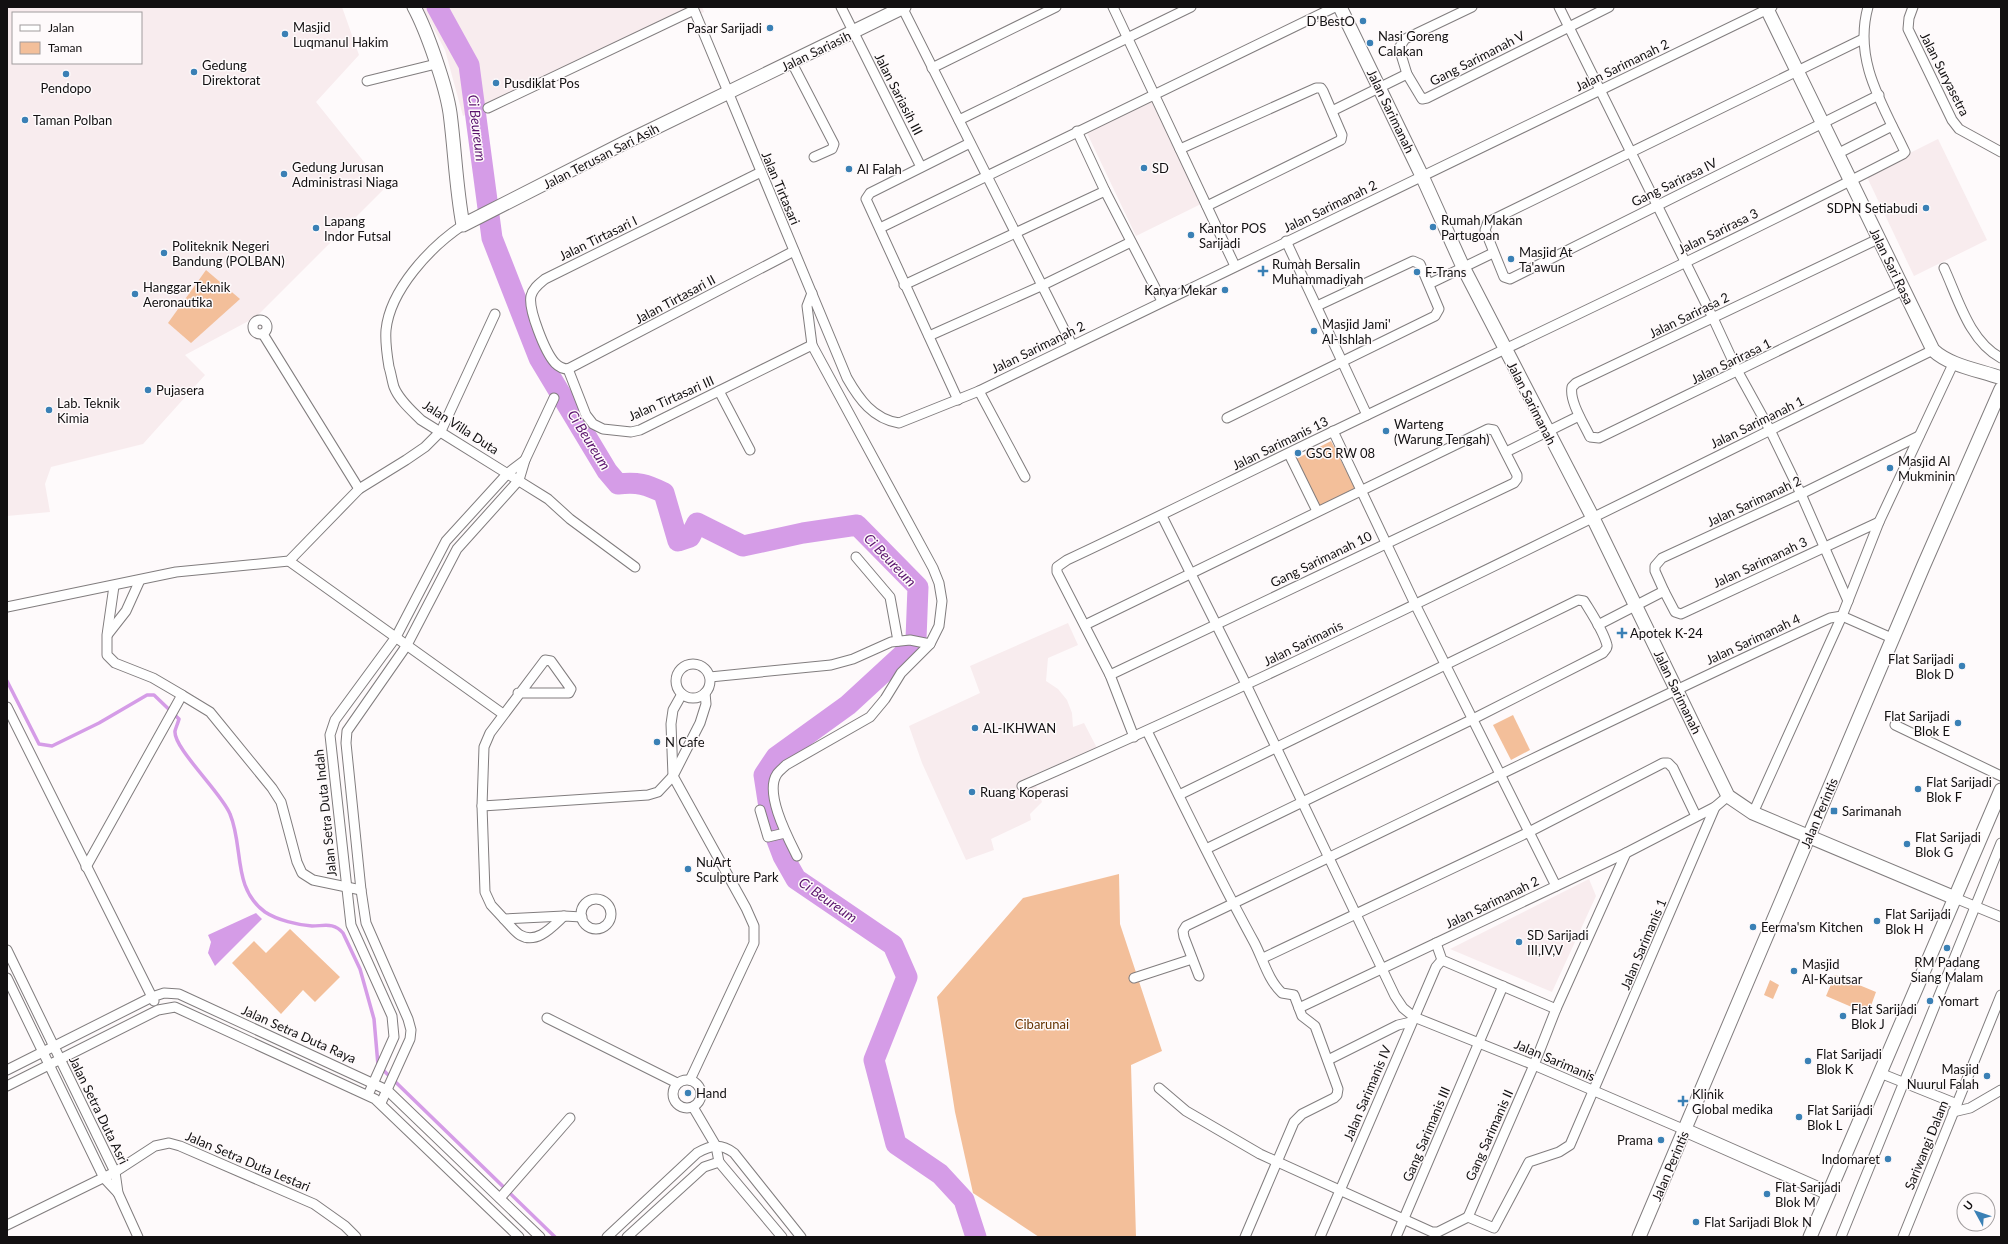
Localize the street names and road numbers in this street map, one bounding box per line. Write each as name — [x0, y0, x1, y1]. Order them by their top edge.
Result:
street label: Jalan Sariasih — [779, 27, 853, 75]
street label: Gang Sarimanah V — [1427, 27, 1527, 89]
street label: Jalan Suryasetra — [1917, 29, 1973, 119]
street label: Jalan Sarimanah 2 — [1573, 35, 1671, 95]
street label: Jalan Sariasih III — [871, 50, 927, 138]
street label: Jalan Sarimanah — [1364, 67, 1418, 155]
street label: Jalan Terusan Sari Asih — [540, 120, 662, 192]
street label: Jalan Tirtasari — [758, 149, 804, 227]
street label: Gang Sarirasa IV — [1628, 154, 1720, 210]
street label: Jalan Sarimanah 2 — [1281, 176, 1379, 236]
street label: Jalan Sarirasa 3 — [1675, 205, 1761, 257]
street label: Jalan Tirtasari I — [556, 212, 640, 264]
street label: Jalan Sari Rasa — [1867, 225, 1917, 307]
street label: Jalan Tirtasari II — [632, 271, 718, 327]
street label: Jalan Sarirasa 2 — [1646, 289, 1732, 341]
street label: Jalan Sarimanah 2 — [989, 317, 1087, 377]
street label: Jalan Sarirasa 1 — [1688, 335, 1774, 387]
street label: Jalan Sarimanah — [1504, 359, 1560, 447]
street label: Jalan Tirtasari III — [626, 372, 716, 424]
street label: Jalan Sarimanah 1 — [1708, 392, 1806, 452]
street label: Jalan Villa Duta — [420, 397, 502, 457]
street label: Jalan Sarimanis 13 — [1229, 413, 1331, 473]
street label: Jalan Sarimanah 2 — [1704, 472, 1804, 530]
street label: Gang Sarimanah 10 — [1268, 527, 1375, 591]
street label: Jalan Sarimanah 3 — [1710, 533, 1810, 591]
street label: Jalan Sarimanah 4 — [1703, 610, 1803, 668]
street label: Jalan Sarimanis — [1261, 617, 1346, 669]
street label: Jalan Sarimanah — [1651, 648, 1705, 736]
street label: Jalan Setra Duta Indah — [310, 749, 340, 877]
street label: Jalan Perintis — [1797, 775, 1841, 851]
street label: Jalan Sarimanah 2 — [1443, 872, 1541, 932]
street label: Jalan Sarimanis 1 — [1617, 896, 1669, 992]
street label: Jalan Setra Duta Raya — [239, 1002, 359, 1066]
street label: Jalan Sarimanis — [1512, 1036, 1598, 1084]
street label: Jalan Sarimanis IV — [1340, 1043, 1394, 1143]
street label: Jalan Setra Duta Asri — [66, 1053, 132, 1167]
street label: Gang Sarimanis III — [1399, 1084, 1453, 1184]
street label: Gang Sarimanis II — [1462, 1087, 1516, 1183]
street label: Sariwangi Dalam — [1901, 1098, 1951, 1192]
street label: Jalan Setra Duta Lestari — [183, 1127, 313, 1195]
street label: Jalan Perintis — [1648, 1128, 1692, 1204]

